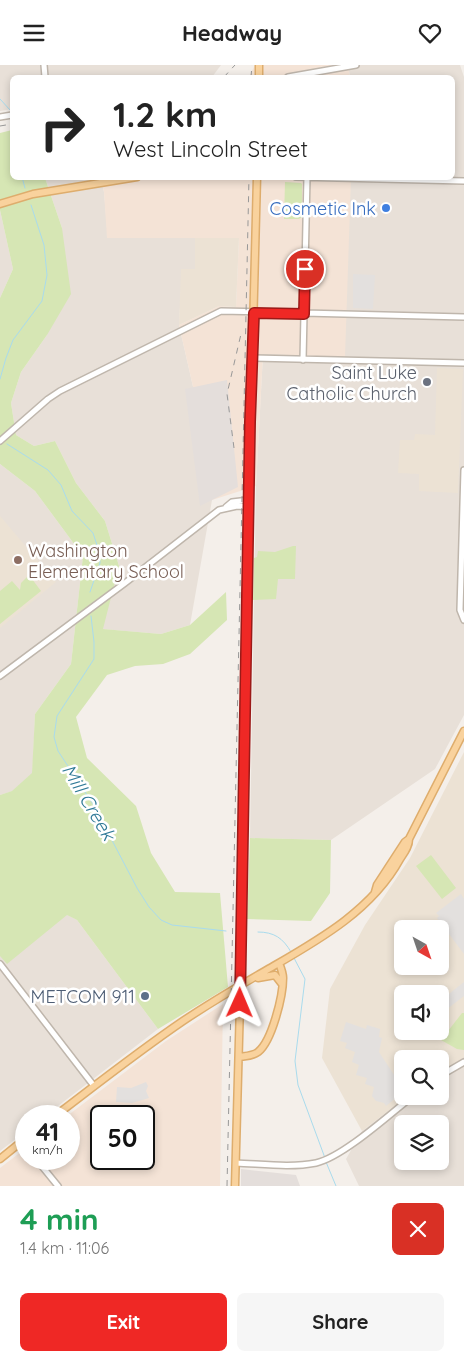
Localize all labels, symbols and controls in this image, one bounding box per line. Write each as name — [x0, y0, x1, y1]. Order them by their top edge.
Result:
icon: menu — [20, 19, 48, 47]
text: Headway — [182, 19, 282, 47]
icon: heart — [416, 19, 444, 47]
text: 1.2 km — [113, 92, 217, 136]
icon: right — [30, 95, 95, 160]
text: West Lincoln Street — [113, 135, 308, 163]
place label: Cosmetic Ink — [270, 197, 376, 220]
marker: Cosmetic Ink — [380, 202, 392, 214]
pin — [284, 248, 326, 290]
icon: arrive — [291, 255, 319, 283]
place label: Saint Luke Catholic Church — [287, 361, 417, 405]
marker: Saint Luke Catholic Church — [421, 376, 433, 388]
place label: Washington Elementary School — [28, 539, 184, 583]
marker: Washington Elementary School — [12, 554, 24, 566]
water label: Mill Creek — [57, 760, 122, 846]
north arrow — [394, 920, 449, 975]
map controls — [394, 920, 449, 1170]
position arrow — [213, 976, 265, 1028]
place label: METCOM 911 — [31, 985, 135, 1008]
button: sound — [394, 985, 449, 1040]
marker: METCOM 911 — [139, 990, 151, 1002]
button: search — [394, 1050, 449, 1105]
speed limit sign: 50 — [90, 1105, 155, 1170]
button: layers — [394, 1115, 449, 1170]
text: 41 — [36, 1116, 59, 1147]
text: km/h — [32, 1142, 63, 1157]
text: 4 min — [20, 1200, 99, 1238]
button: close — [392, 1203, 444, 1255]
text: 1.4 km · 11:06 — [20, 1238, 109, 1258]
button: Exit — [20, 1293, 227, 1351]
button: Share — [237, 1293, 444, 1351]

